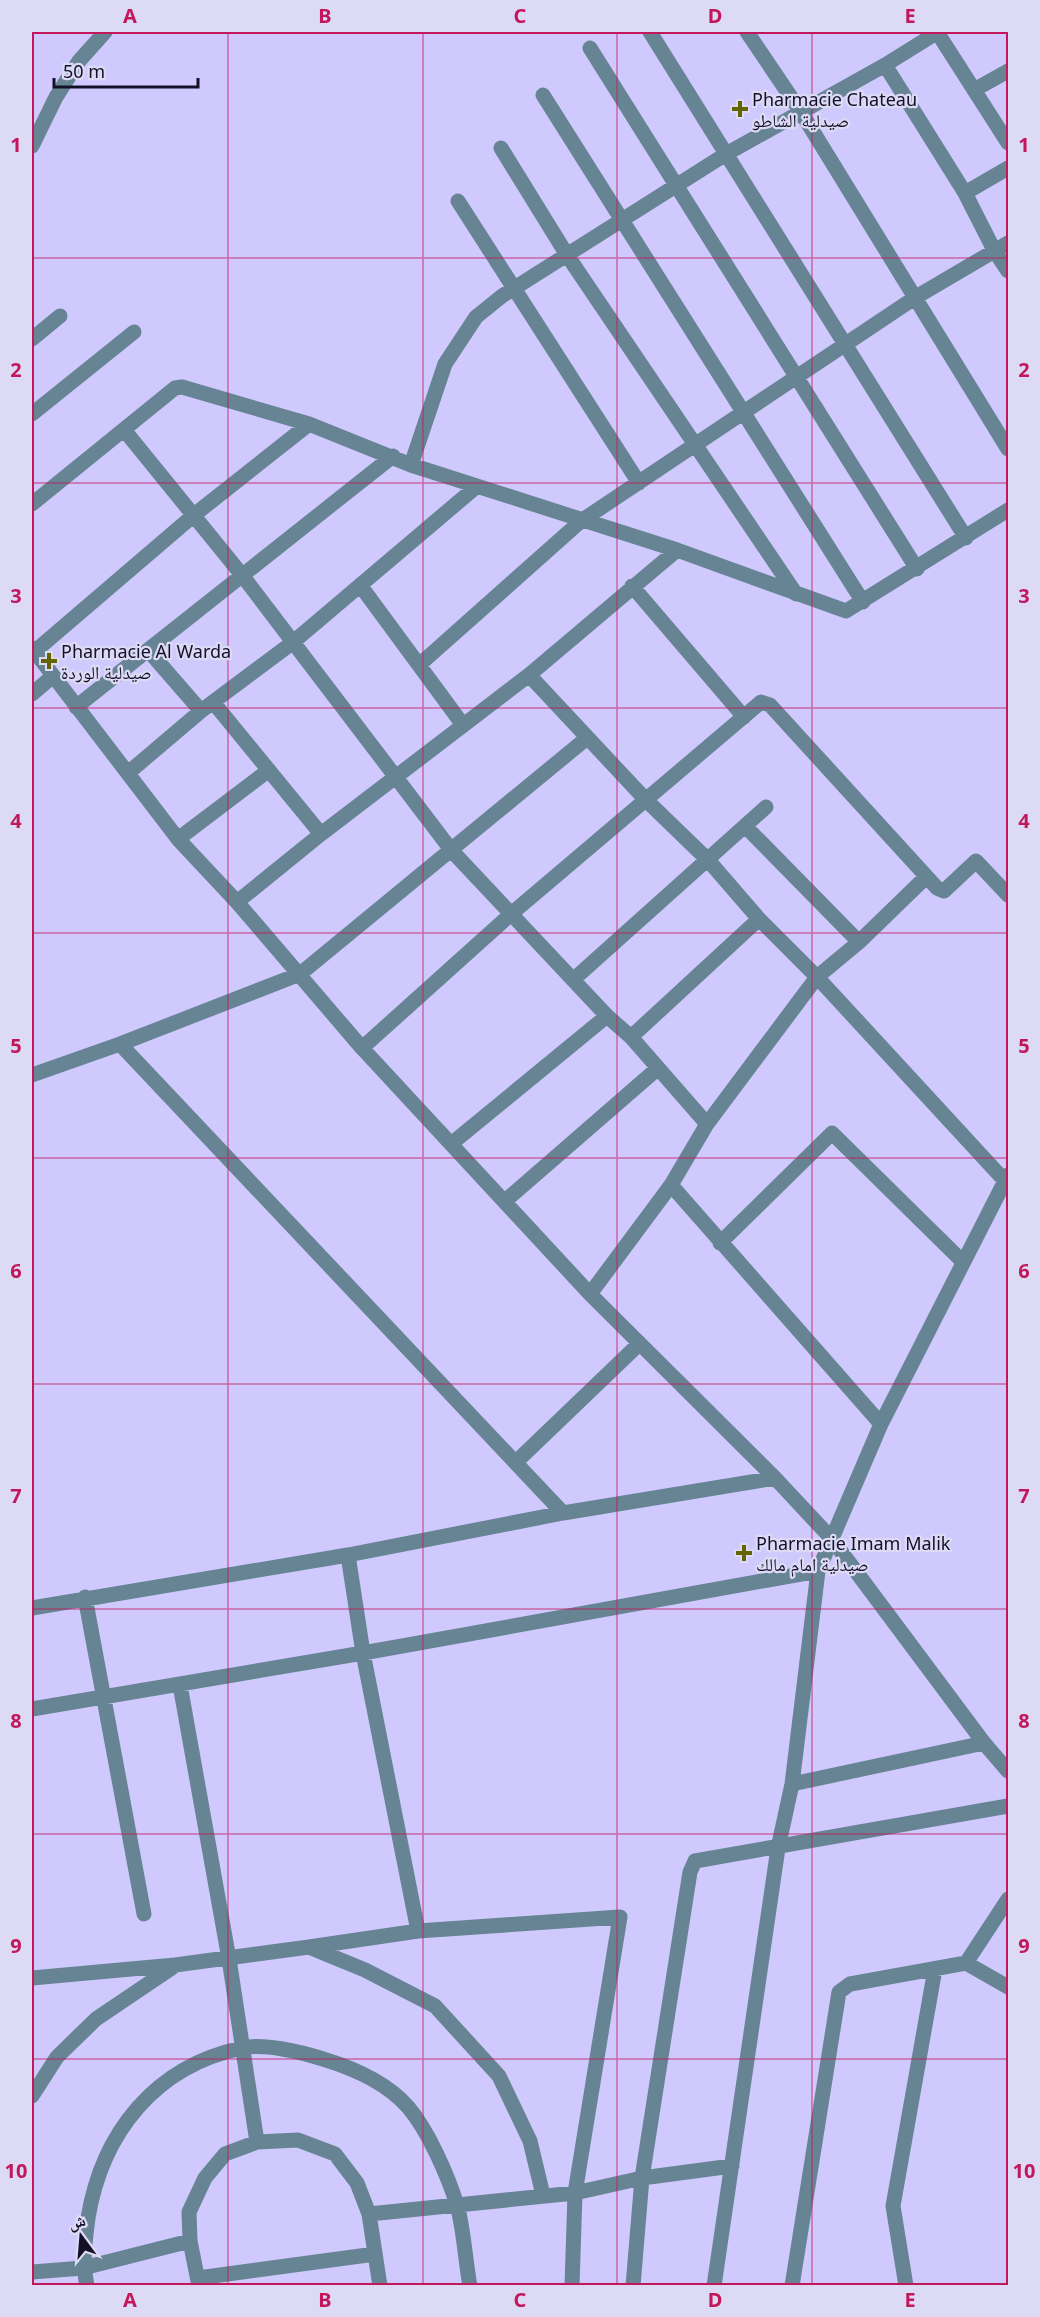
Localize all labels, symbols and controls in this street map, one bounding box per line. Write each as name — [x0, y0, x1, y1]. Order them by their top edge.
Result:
text: A — [123, 2, 137, 29]
text: B — [318, 2, 332, 29]
text: C — [514, 2, 527, 29]
text: D — [708, 2, 722, 29]
text: E — [904, 2, 916, 29]
scale bar — [54, 51, 198, 89]
text: 50 m — [63, 59, 105, 83]
place label: Pharmacie Chateau صيدلية الشاطو — [752, 87, 917, 132]
marker: Pharmacie Chateau صيدلية الشاطو — [733, 102, 747, 116]
text: 1 — [10, 131, 22, 158]
text: 1 — [1018, 131, 1030, 158]
text: 2 — [10, 356, 22, 383]
text: 2 — [1018, 356, 1030, 383]
text: 3 — [10, 582, 22, 609]
text: 3 — [1018, 582, 1030, 609]
place label: Pharmacie Al Warda صيدلية الوردة — [61, 639, 231, 684]
marker: Pharmacie Al Warda صيدلية الوردة — [42, 654, 56, 668]
text: 4 — [10, 807, 22, 834]
text: 4 — [1018, 807, 1030, 834]
text: 5 — [10, 1032, 22, 1059]
text: 5 — [1018, 1032, 1030, 1059]
text: 6 — [10, 1257, 22, 1284]
text: 6 — [1018, 1257, 1030, 1284]
text: 7 — [10, 1482, 22, 1509]
text: 7 — [1018, 1482, 1030, 1509]
place label: Pharmacie Imam Malik صيدلية امام مالك — [756, 1531, 951, 1577]
marker: Pharmacie Imam Malik صيدلية امام مالك — [737, 1546, 751, 1560]
text: 8 — [10, 1707, 22, 1734]
text: 8 — [1018, 1707, 1030, 1734]
text: 9 — [10, 1932, 22, 1959]
text: 9 — [1018, 1932, 1030, 1959]
text: 10 — [5, 2157, 27, 2184]
text: 10 — [1013, 2157, 1035, 2184]
north arrow — [51, 2206, 111, 2266]
text: ش — [66, 2209, 88, 2234]
text: A — [123, 2286, 137, 2313]
text: B — [318, 2286, 332, 2313]
text: C — [514, 2286, 527, 2313]
text: D — [708, 2286, 722, 2313]
text: E — [904, 2286, 916, 2313]

